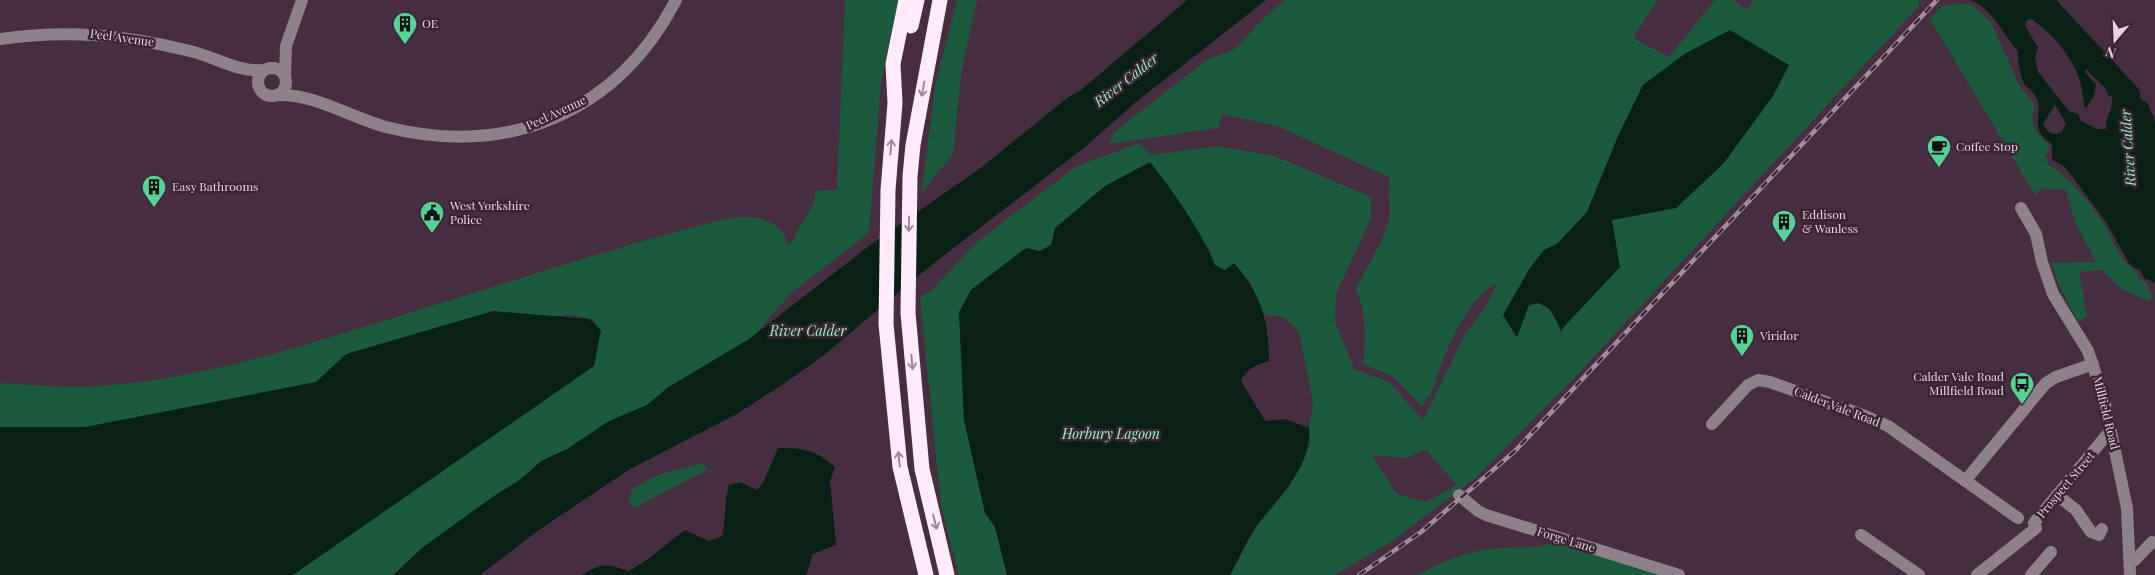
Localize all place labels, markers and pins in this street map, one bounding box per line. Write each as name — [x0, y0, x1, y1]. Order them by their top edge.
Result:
building icon: OE — [392, 11, 418, 45]
place label: OE — [422, 15, 438, 31]
cafe icon: Coffee Stop — [1926, 134, 1952, 168]
place label: Coffee Stop — [1956, 138, 2018, 154]
building icon: Easy Bathrooms — [141, 174, 167, 208]
place label: Easy Bathrooms — [172, 178, 258, 194]
place label: West Yorkshire Police — [449, 197, 530, 227]
public building icon: West Yorkshire Police — [419, 200, 445, 234]
place label: Eddison & Wanless — [1802, 206, 1858, 236]
building icon: Eddison & Wanless — [1771, 209, 1797, 243]
building icon: Viridor — [1729, 323, 1755, 357]
place label: Viridor — [1759, 327, 1799, 343]
place label: Calder Vale Road Millfield Road — [1913, 368, 2004, 398]
bus stop icon: Calder Vale Road Millfield Road — [2009, 371, 2035, 405]

